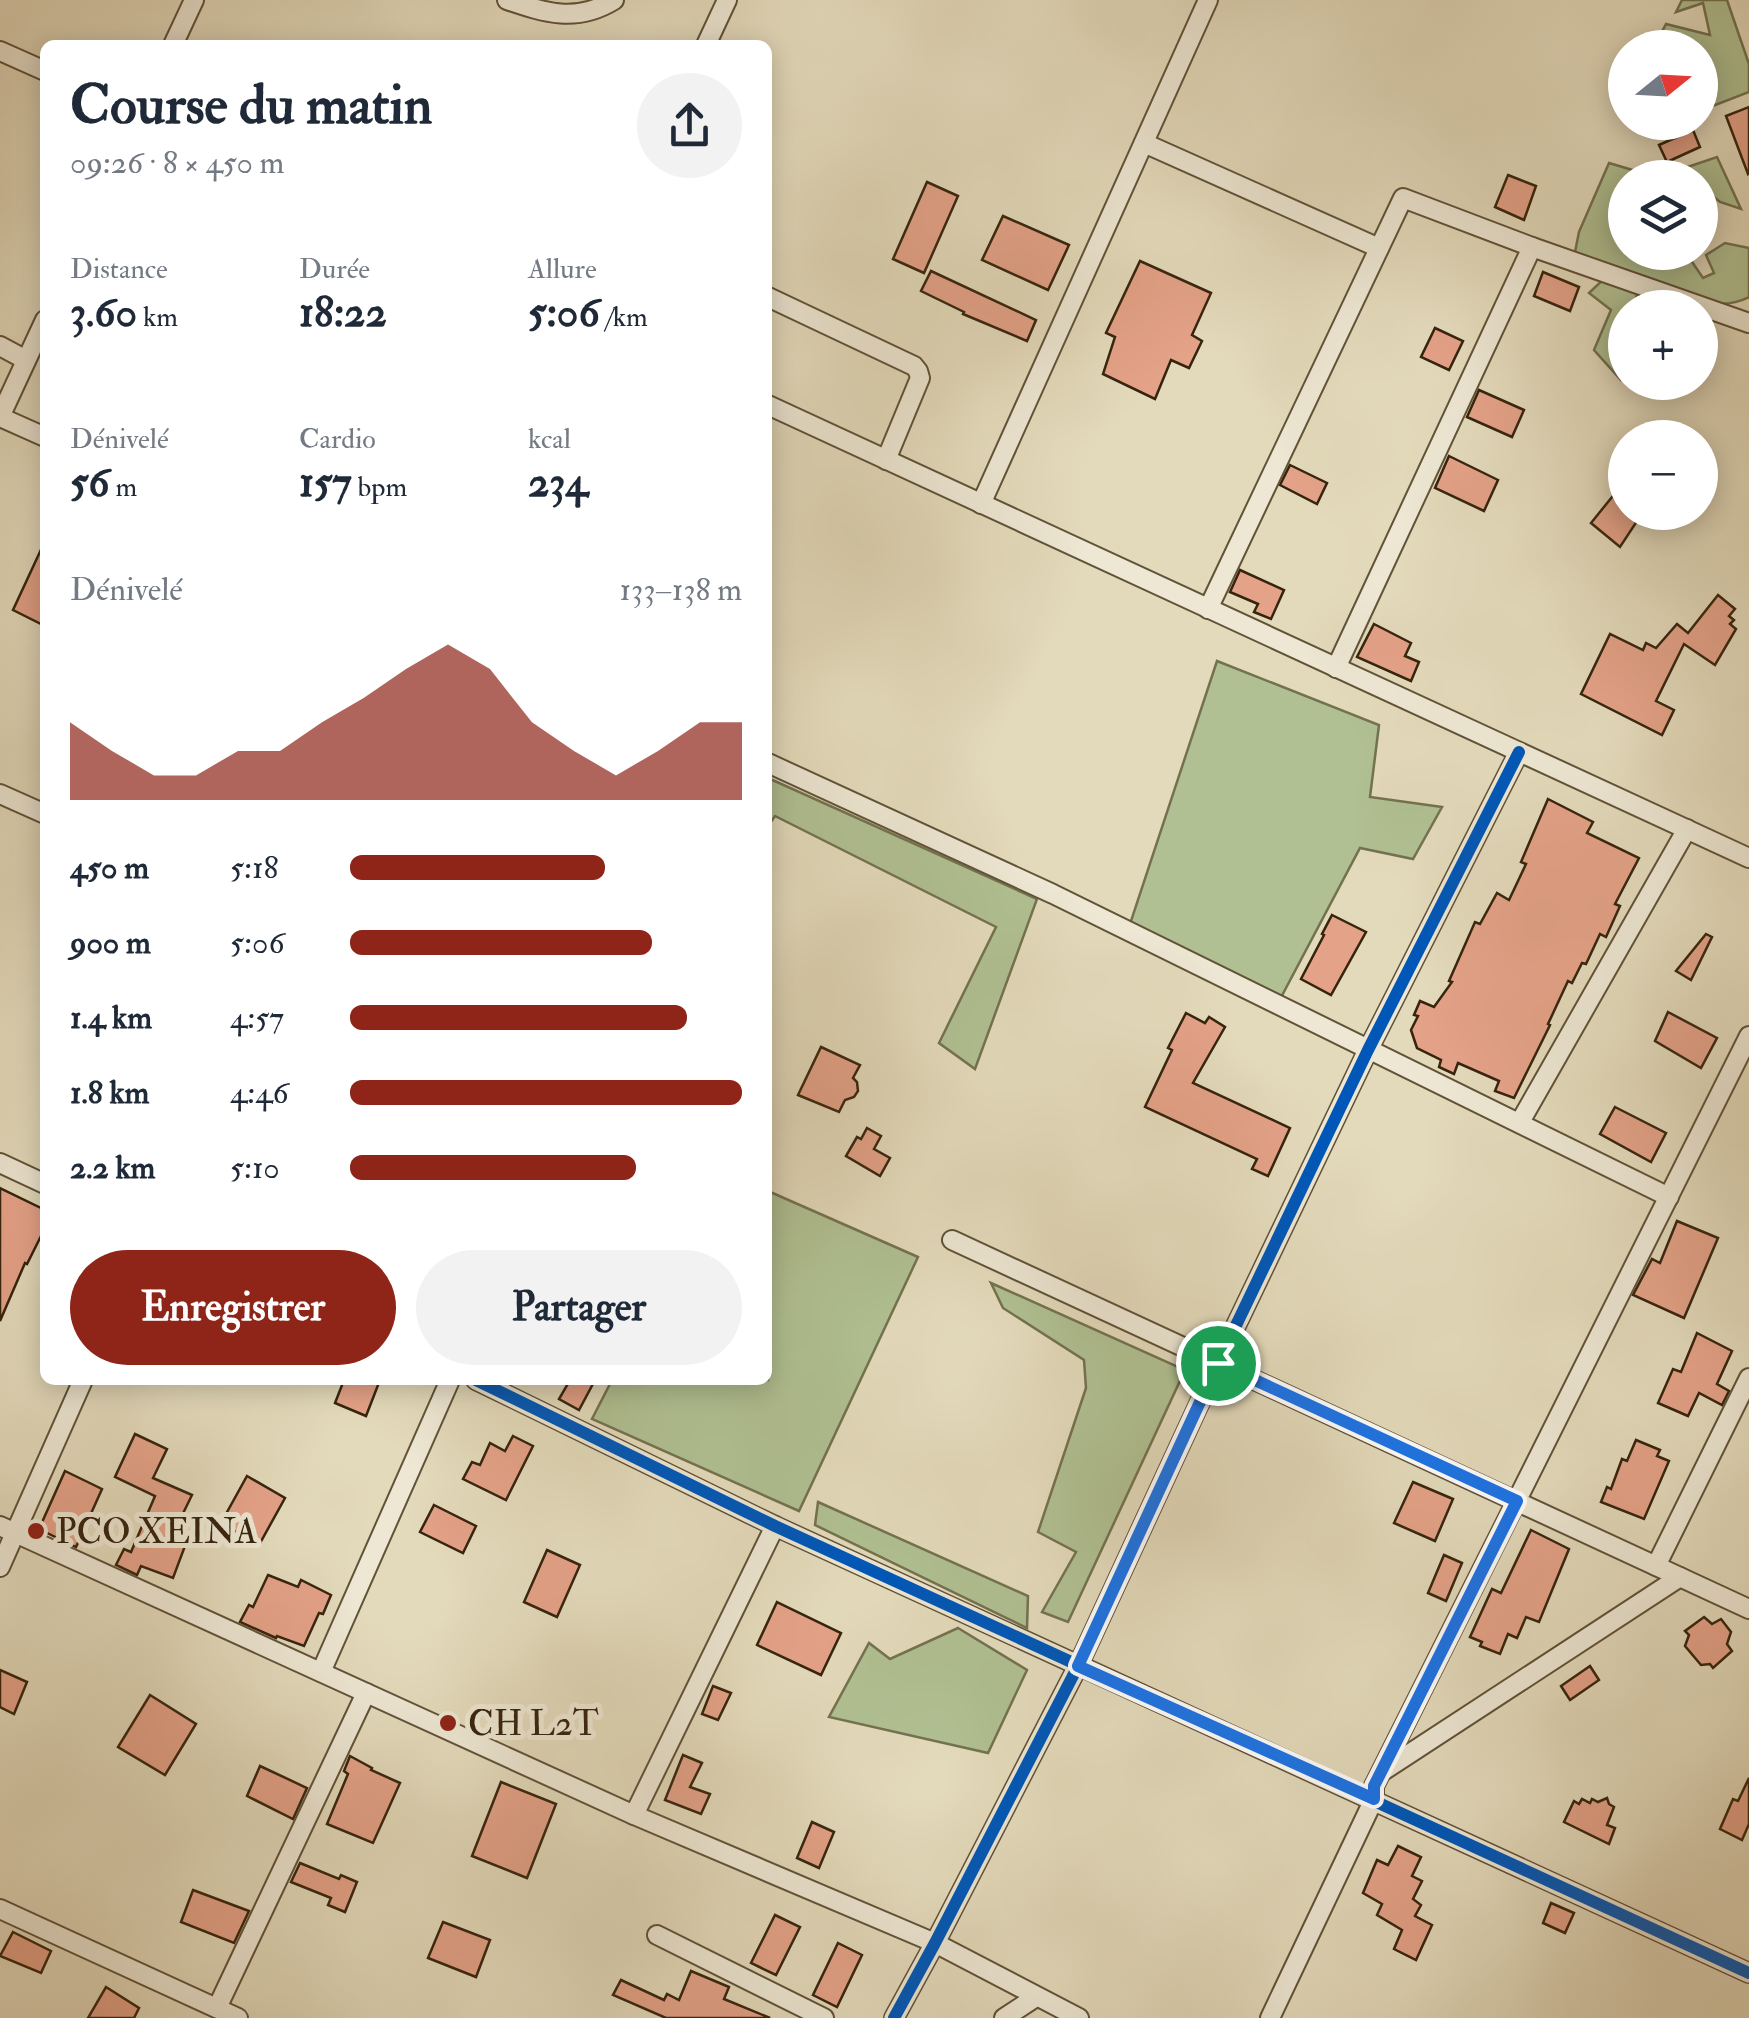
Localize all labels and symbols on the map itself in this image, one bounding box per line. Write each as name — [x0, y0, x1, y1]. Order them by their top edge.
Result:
north arrow — [1608, 30, 1718, 140]
pin — [1176, 1321, 1261, 1406]
place label: PCO XEINA — [56, 1510, 257, 1554]
marker: PCO XEINA — [25, 1520, 47, 1542]
place label: CH L2T — [468, 1702, 599, 1746]
marker: CH L2T — [437, 1712, 459, 1734]

